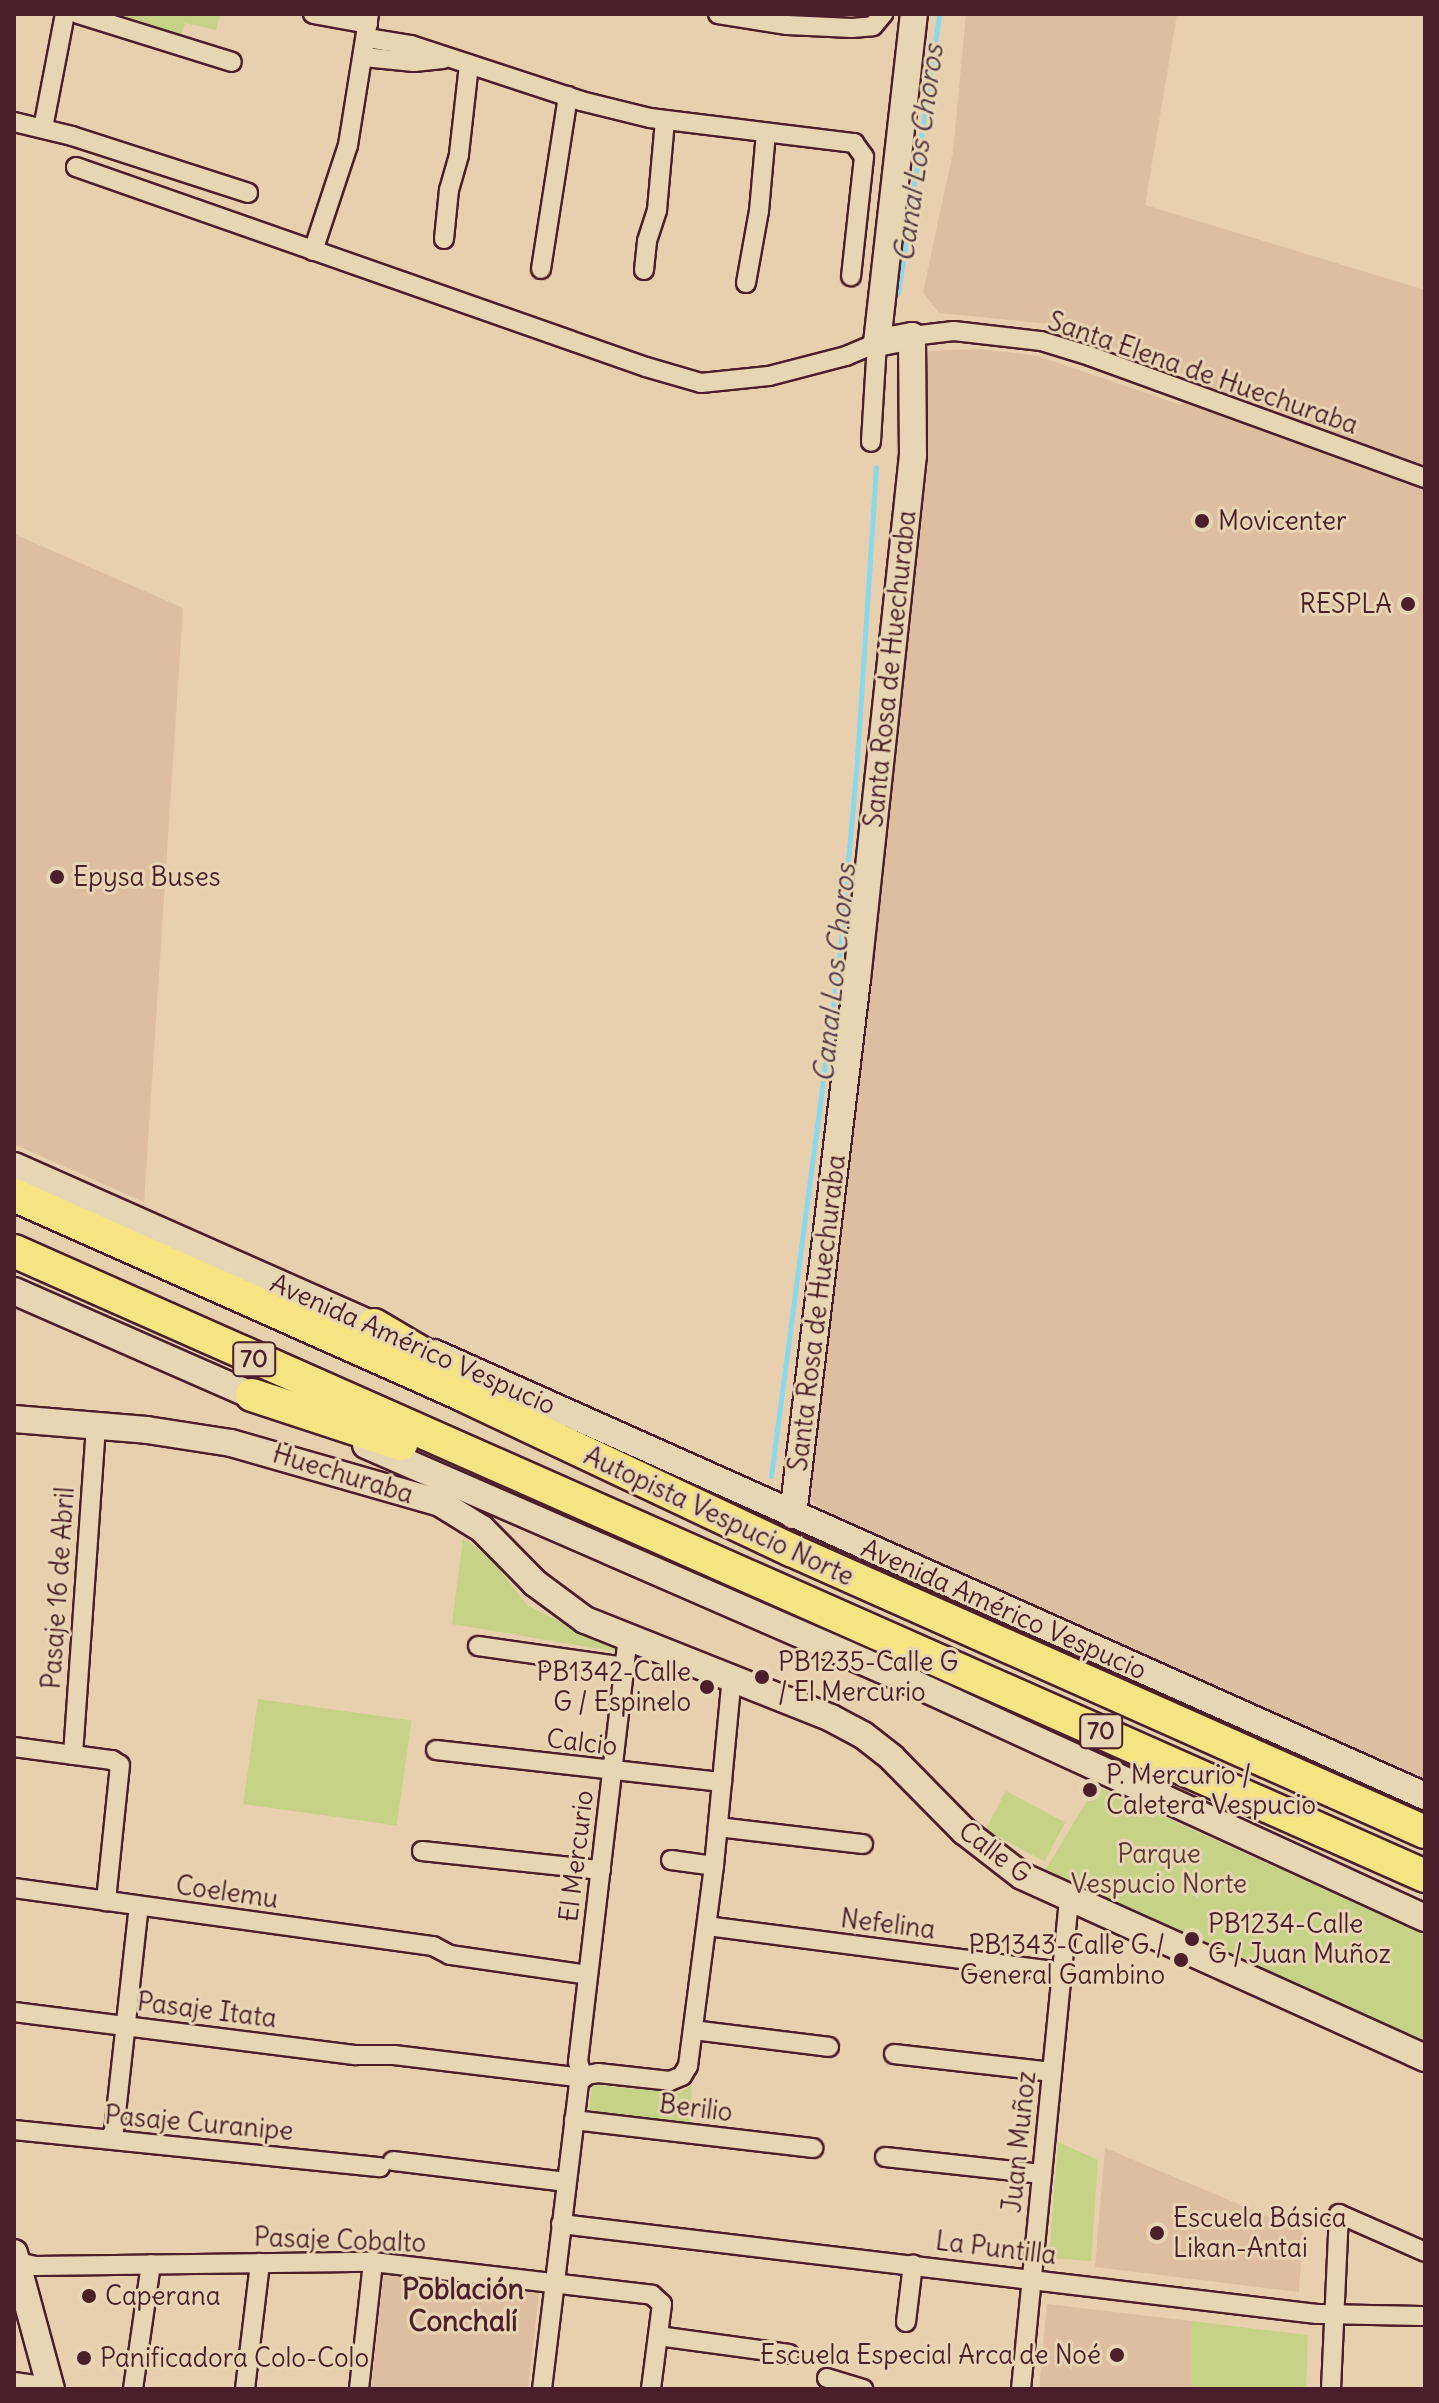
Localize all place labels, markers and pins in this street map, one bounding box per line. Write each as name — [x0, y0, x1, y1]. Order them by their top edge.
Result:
place label: Movicenter — [1218, 505, 1347, 537]
marker: Movicenter — [1193, 512, 1211, 530]
place label: RESPLA — [1299, 588, 1392, 620]
marker: RESPLA — [1399, 595, 1417, 613]
place label: Epysa Buses — [73, 861, 220, 893]
marker: Epysa Buses — [48, 868, 66, 886]
place label: PB1235-Calle G / El Mercurio — [778, 1646, 958, 1708]
place label: PB1342-Calle G / Espinelo — [537, 1656, 691, 1718]
marker: PB1235-Calle G / El Mercurio — [753, 1668, 771, 1686]
marker: PB1342-Calle G / Espinelo — [698, 1678, 716, 1696]
place label: P. Mercurio / Caletera Vespucio — [1106, 1759, 1316, 1820]
marker: P. Mercurio / Caletera Vespucio — [1081, 1781, 1099, 1799]
place label: PB1234-Calle G / Juan Muñoz — [1208, 1908, 1391, 1970]
place label: PB1343-Calle G / General Gambino — [960, 1929, 1165, 1990]
marker: PB1234-Calle G / Juan Muñoz — [1183, 1930, 1201, 1948]
marker: PB1343-Calle G / General Gambino — [1172, 1951, 1190, 1969]
place label: Escuela Básica Likan-Antai — [1173, 2202, 1347, 2264]
marker: Escuela Básica Likan-Antai — [1148, 2224, 1166, 2242]
place label: Caperana — [105, 2280, 221, 2312]
marker: Caperana — [80, 2287, 98, 2305]
place label: Escuela Especial Arca de Noé — [760, 2339, 1101, 2371]
place label: Panificadora Colo-Colo — [100, 2342, 369, 2374]
marker: Escuela Especial Arca de Noé — [1108, 2346, 1126, 2364]
marker: Panificadora Colo-Colo — [75, 2349, 93, 2367]

